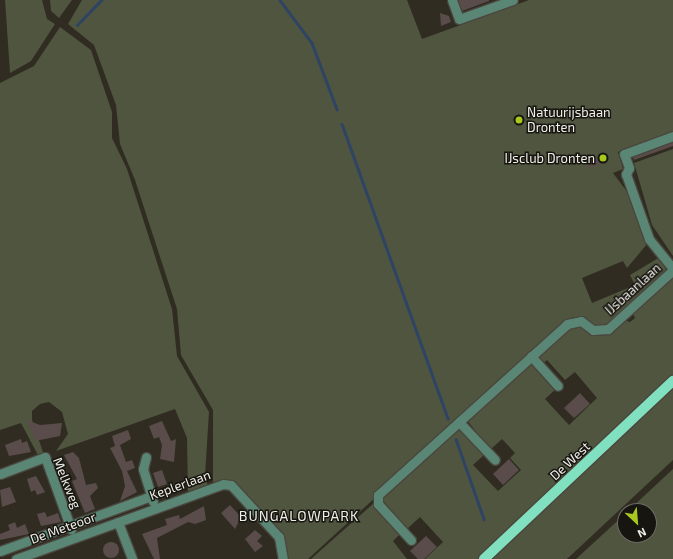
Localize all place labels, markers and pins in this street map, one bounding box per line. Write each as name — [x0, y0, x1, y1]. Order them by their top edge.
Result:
place label: Natuurijsbaan Dronten — [527, 105, 611, 136]
marker: Natuurijsbaan Dronten — [514, 115, 524, 125]
place label: IJsclub Dronten — [505, 150, 595, 166]
marker: IJsclub Dronten — [598, 153, 608, 163]

